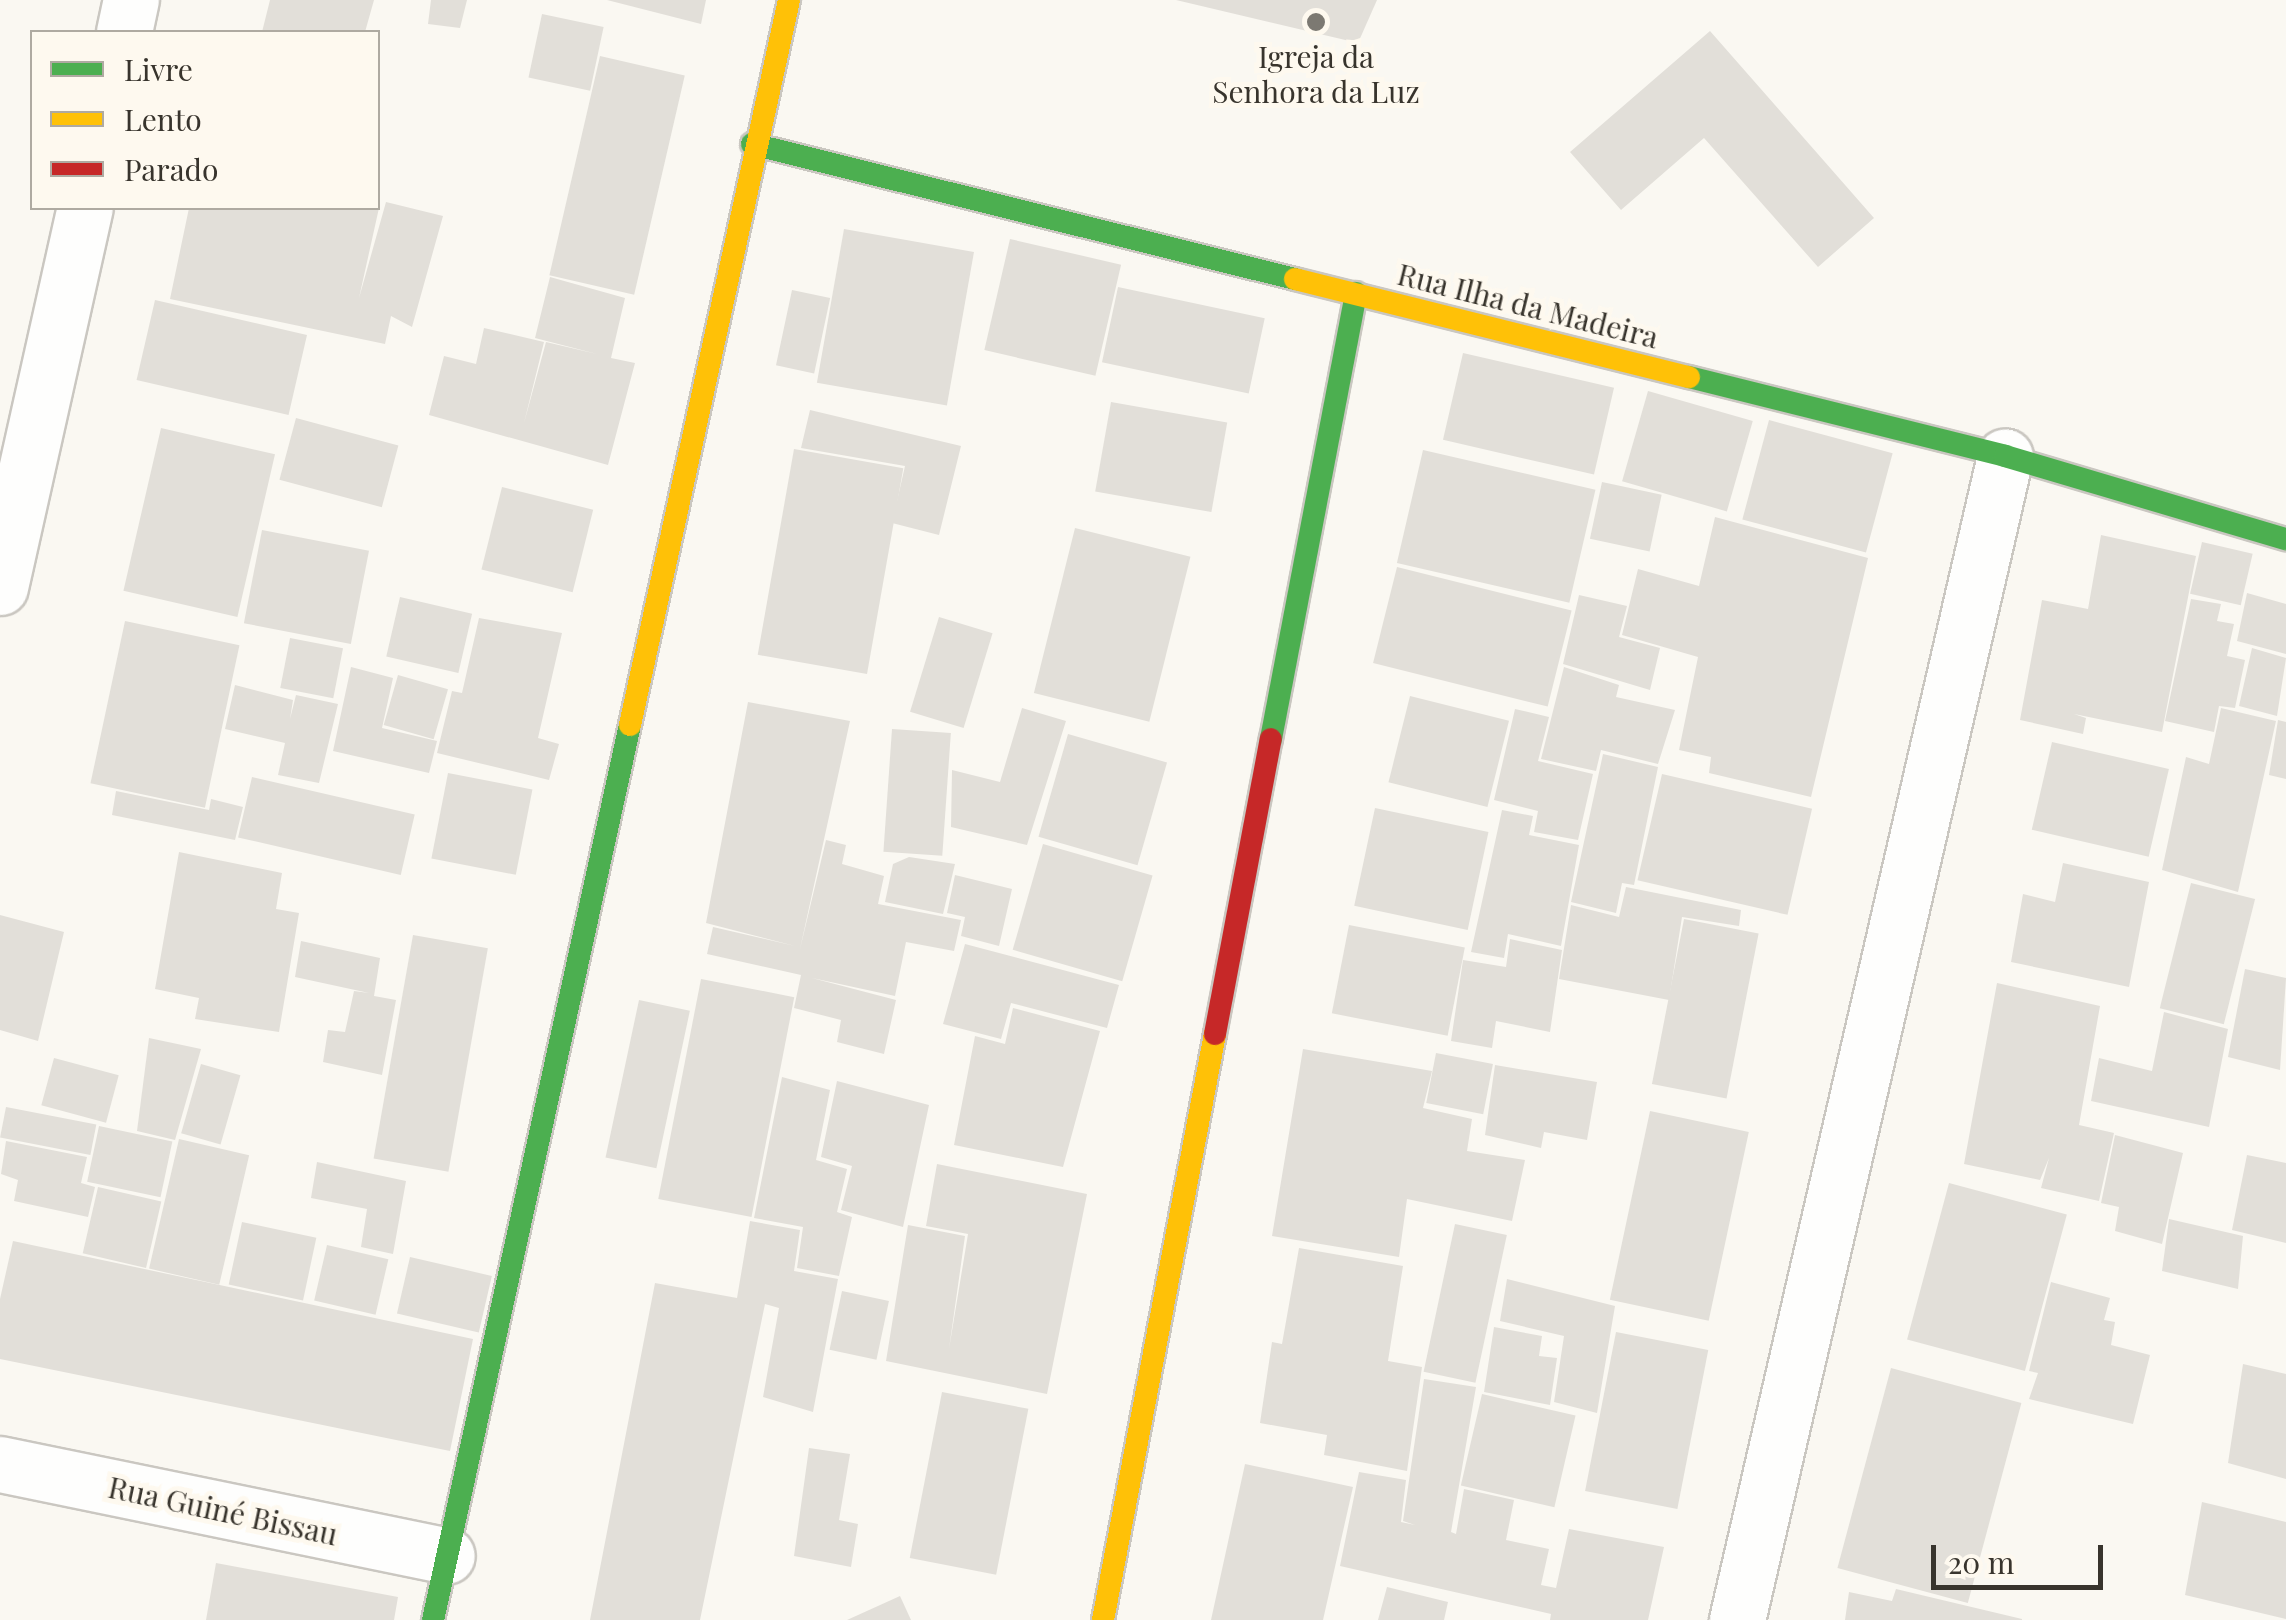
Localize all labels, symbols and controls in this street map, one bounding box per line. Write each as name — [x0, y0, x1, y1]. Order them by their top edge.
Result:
marker: Igreja da Senhora da Luz — [1305, 11, 1327, 33]
legend — [30, 30, 380, 210]
place label: Igreja da Senhora da Luz — [1212, 38, 1420, 108]
text: Livre — [124, 49, 193, 89]
text: Lento — [124, 99, 202, 139]
text: Parado — [124, 149, 218, 189]
street label: Rua Ilha da Madeira — [1393, 255, 1663, 355]
street label: Rua Guiné Bissau — [105, 1468, 341, 1552]
scale bar — [1936, 1525, 2108, 1587]
text: 20 m — [1948, 1542, 2014, 1582]

